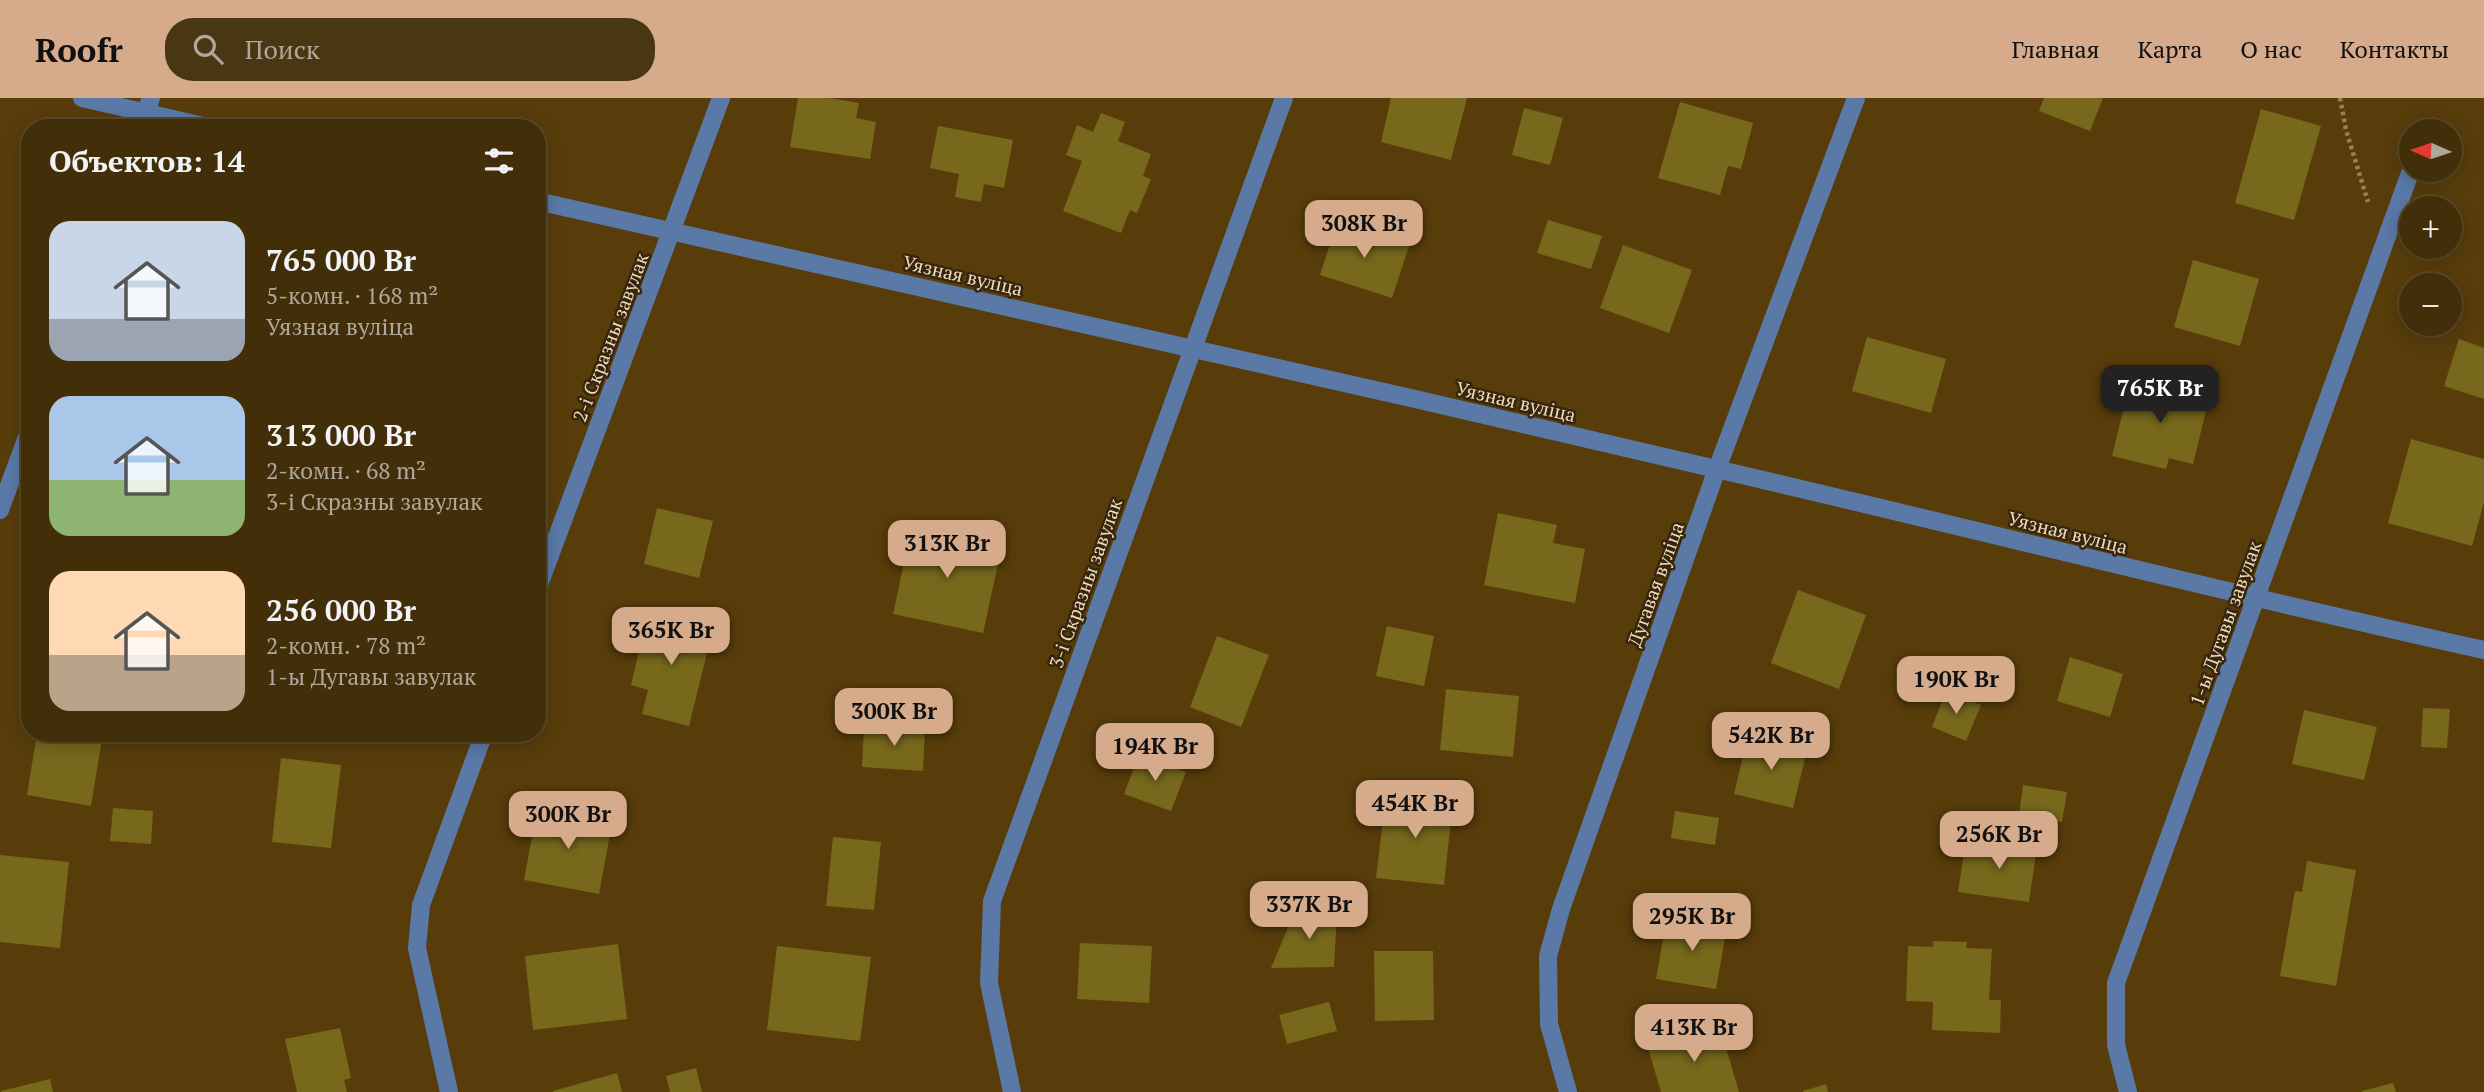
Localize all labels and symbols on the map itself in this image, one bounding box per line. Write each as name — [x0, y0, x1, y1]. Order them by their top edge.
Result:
north arrow — [2399, 119, 2462, 182]
pin: 308K Br — [1299, 200, 1429, 260]
street label: 2-і Скразны завулак — [566, 248, 654, 425]
street label: Уязная вуліца — [901, 249, 1026, 301]
pin: 765K Br — [2095, 366, 2225, 425]
street label: Уязная вуліца — [1454, 375, 1579, 427]
street label: 3-і Скразны завулак — [1043, 494, 1128, 671]
street label: Уязная вуліца — [2006, 505, 2131, 559]
street label: Дугавая вуліца — [1621, 518, 1689, 650]
pin: 313K Br — [882, 520, 1012, 580]
street label: 1-ы Дугавы завулак — [2184, 536, 2267, 709]
pin: 365K Br — [606, 608, 736, 667]
pin: 190K Br — [1891, 656, 2021, 716]
pin: 300K Br — [829, 688, 959, 748]
pin: 542K Br — [1706, 712, 1836, 772]
pin: 194K Br — [1090, 724, 1220, 783]
pin: 454K Br — [1350, 780, 1480, 840]
pin: 300K Br — [503, 792, 633, 851]
pin: 256K Br — [1934, 812, 2064, 871]
pin: 337K Br — [1244, 882, 1374, 941]
pin: 295K Br — [1627, 894, 1757, 953]
pin: 413K Br — [1629, 1004, 1759, 1064]

